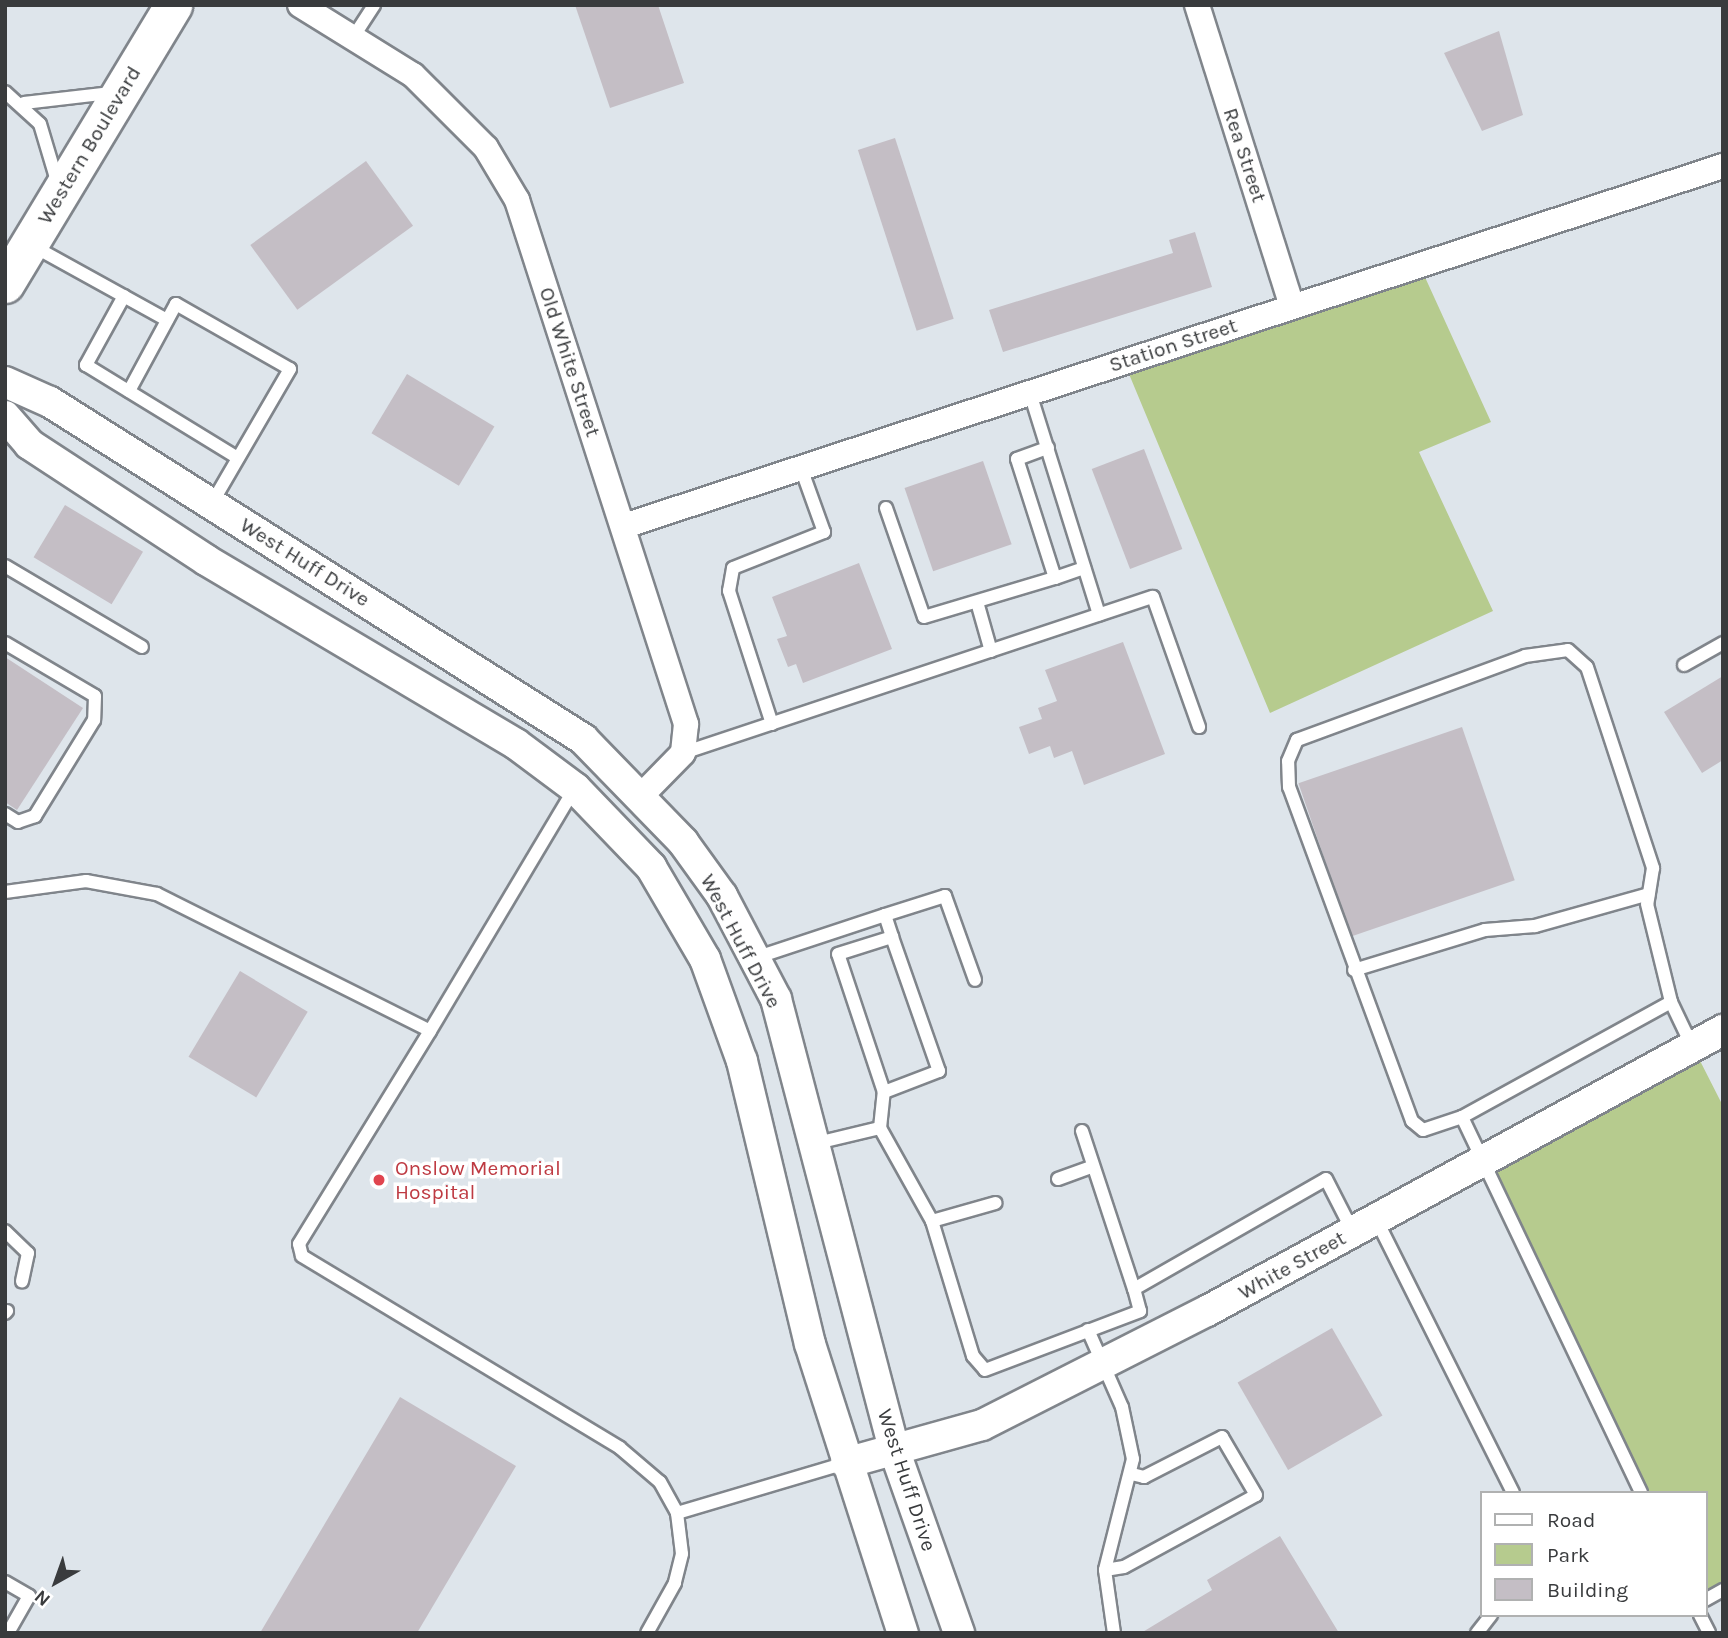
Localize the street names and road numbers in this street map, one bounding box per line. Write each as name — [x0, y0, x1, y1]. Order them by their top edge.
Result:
street label: Western Boulevard — [32, 61, 146, 229]
street label: Rea Street — [1218, 105, 1272, 205]
street label: Old White Street — [534, 284, 606, 440]
street label: Station Street — [1106, 312, 1240, 378]
street label: West Huff Drive — [236, 512, 374, 612]
street label: West Huff Drive — [695, 870, 787, 1012]
street label: White Street — [1234, 1225, 1350, 1305]
street label: West Huff Drive — [872, 1406, 942, 1554]

